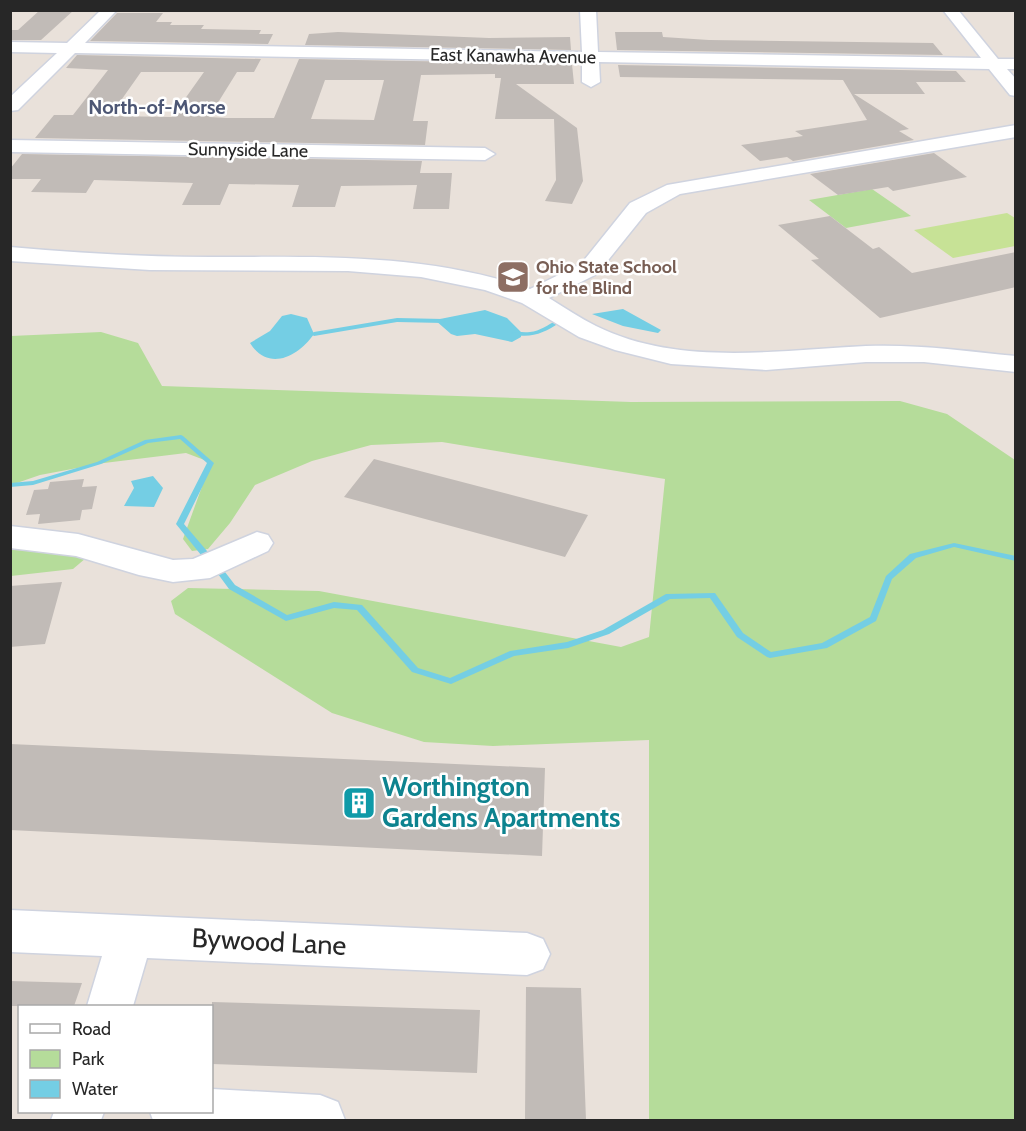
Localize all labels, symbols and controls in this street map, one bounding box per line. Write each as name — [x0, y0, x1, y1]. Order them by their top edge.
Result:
street label: East Kanawha Avenue — [430, 44, 596, 68]
district label: North-of-Morse — [88, 95, 226, 119]
street label: Sunnyside Lane — [188, 138, 308, 162]
place label: Ohio State School for the Blind — [536, 256, 677, 299]
school or university icon: Ohio State School for the Blind — [495, 259, 531, 295]
place label: Worthington Gardens Apartments — [382, 770, 621, 834]
building icon: Worthington Gardens Apartments — [341, 785, 377, 821]
street label: Bywood Lane — [191, 921, 347, 962]
legend — [18, 1005, 213, 1113]
text: Road — [72, 1018, 111, 1040]
text: Park — [72, 1048, 105, 1070]
text: Water — [72, 1078, 118, 1100]

